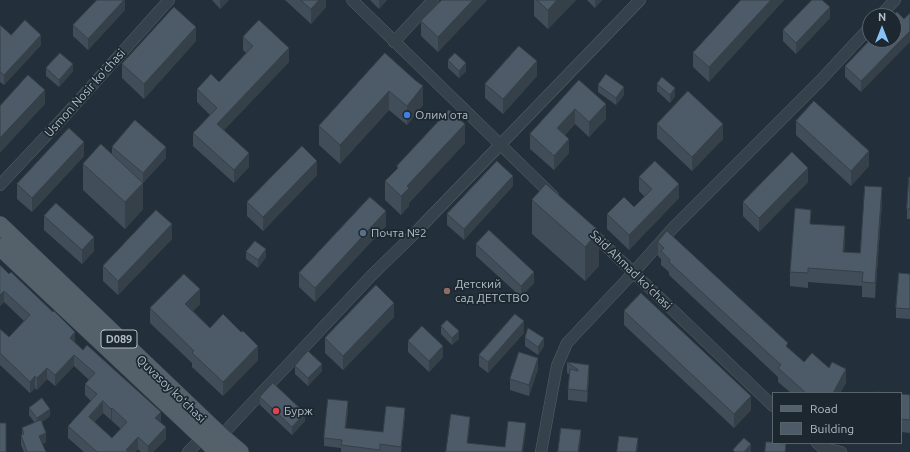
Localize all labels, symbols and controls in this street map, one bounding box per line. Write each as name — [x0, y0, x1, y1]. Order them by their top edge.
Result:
north arrow — [862, 8, 902, 48]
text: N — [878, 11, 886, 23]
street label: Usmon Nosir ko'chasi — [42, 46, 128, 140]
place label: Олим ота — [415, 108, 468, 122]
marker: Олим ота — [402, 110, 412, 120]
place label: Почта №2 — [371, 226, 427, 240]
street label: Said Ahmad ko'chasi — [587, 227, 675, 313]
marker: Почта №2 — [358, 228, 368, 238]
place label: Детский сад ДЕТСТВО — [455, 277, 529, 305]
marker: Детский сад ДЕТСТВО — [442, 286, 452, 296]
road number: D089 — [101, 330, 137, 348]
street label: Quvasoy koʻchasi — [133, 352, 209, 426]
legend — [772, 392, 902, 444]
text: Road — [810, 402, 838, 415]
place label: Бурж — [284, 404, 313, 418]
marker: Бурж — [271, 406, 281, 416]
text: Building — [810, 422, 854, 435]

